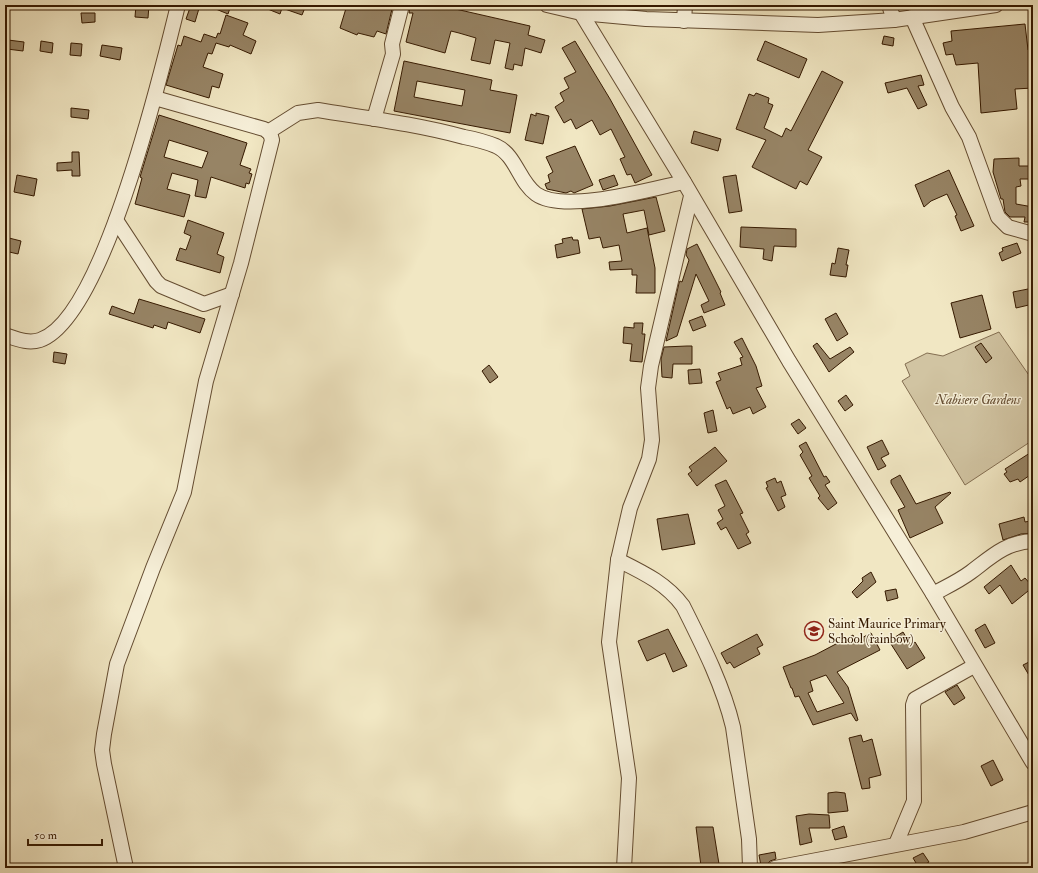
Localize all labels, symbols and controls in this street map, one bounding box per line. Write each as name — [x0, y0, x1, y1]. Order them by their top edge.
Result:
park label: Nabisere Gardens — [934, 392, 1021, 408]
place label: Saint Maurice Primary School (rainbow) — [828, 616, 946, 647]
school or university icon: Saint Maurice Primary School (rainbow) — [803, 620, 825, 642]
scale bar — [28, 821, 102, 847]
text: 50 m — [34, 828, 58, 843]

